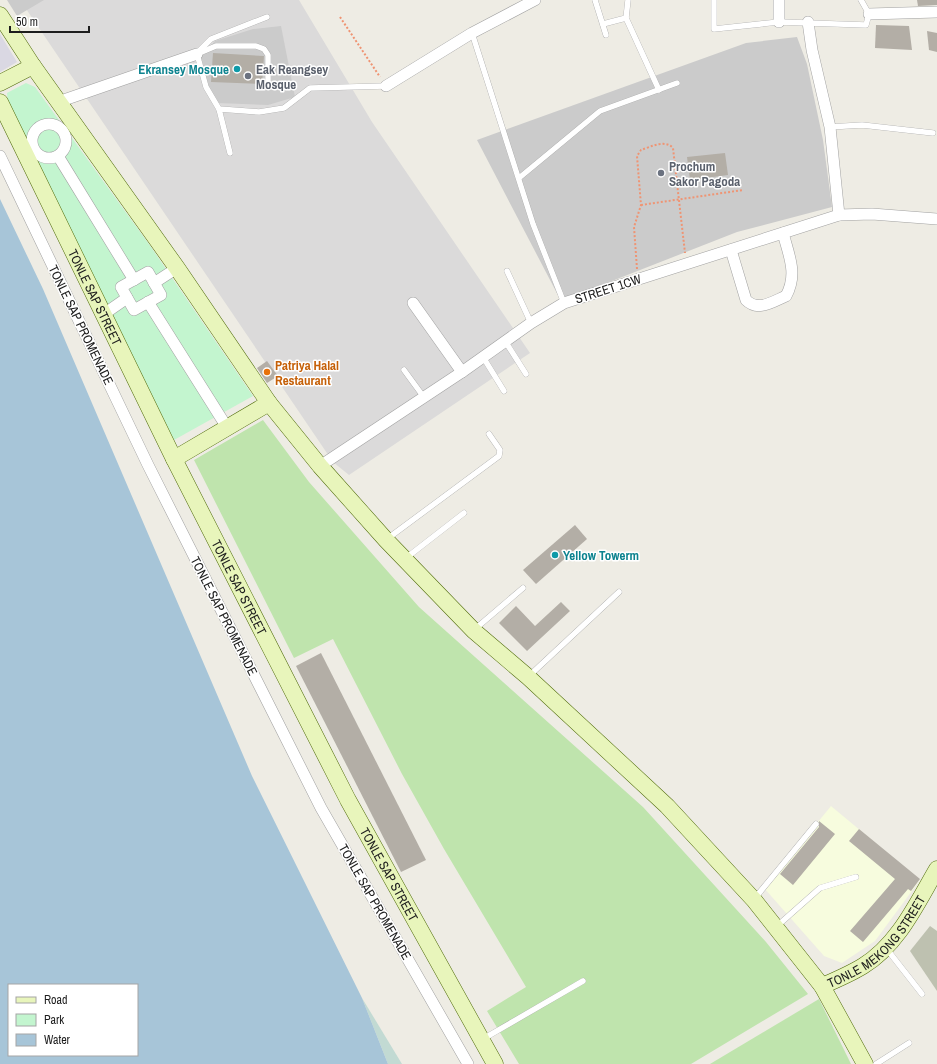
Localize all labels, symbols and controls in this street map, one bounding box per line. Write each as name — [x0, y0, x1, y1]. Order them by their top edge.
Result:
scale bar — [10, 8, 89, 34]
text: 50 m — [16, 14, 38, 30]
place label: Ekransey Mosque — [138, 61, 229, 78]
place label: Eak Reangsey Mosque — [256, 61, 328, 93]
marker: Ekransey Mosque — [232, 64, 242, 74]
marker: Eak Reangsey Mosque — [243, 71, 253, 81]
place label: Prochum Sakor Pagoda — [669, 158, 740, 190]
marker: Prochum Sakor Pagoda — [656, 168, 666, 178]
street label: TONLE SAP STREET — [65, 246, 126, 348]
street label: TONLE SAP PROMENADE — [45, 262, 117, 388]
street label: STREET 1CW — [573, 270, 643, 308]
place label: Patriya Halal Restaurant — [275, 357, 339, 389]
marker: Patriya Halal Restaurant — [262, 367, 272, 377]
street label: TONLE SAP STREET — [208, 537, 271, 638]
place label: Yellow Towerm — [563, 547, 639, 564]
marker: Yellow Towerm — [550, 550, 560, 560]
street label: TONLE SAP PROMENADE — [187, 554, 261, 678]
street label: TONLE SAP STREET — [356, 824, 422, 925]
street label: TONLE SAP PROMENADE — [335, 841, 415, 963]
street label: TONLE MEKONG STREET — [825, 892, 929, 991]
legend — [8, 984, 138, 1056]
text: Road — [44, 992, 68, 1008]
text: Park — [44, 1012, 64, 1028]
text: Water — [44, 1032, 71, 1048]

